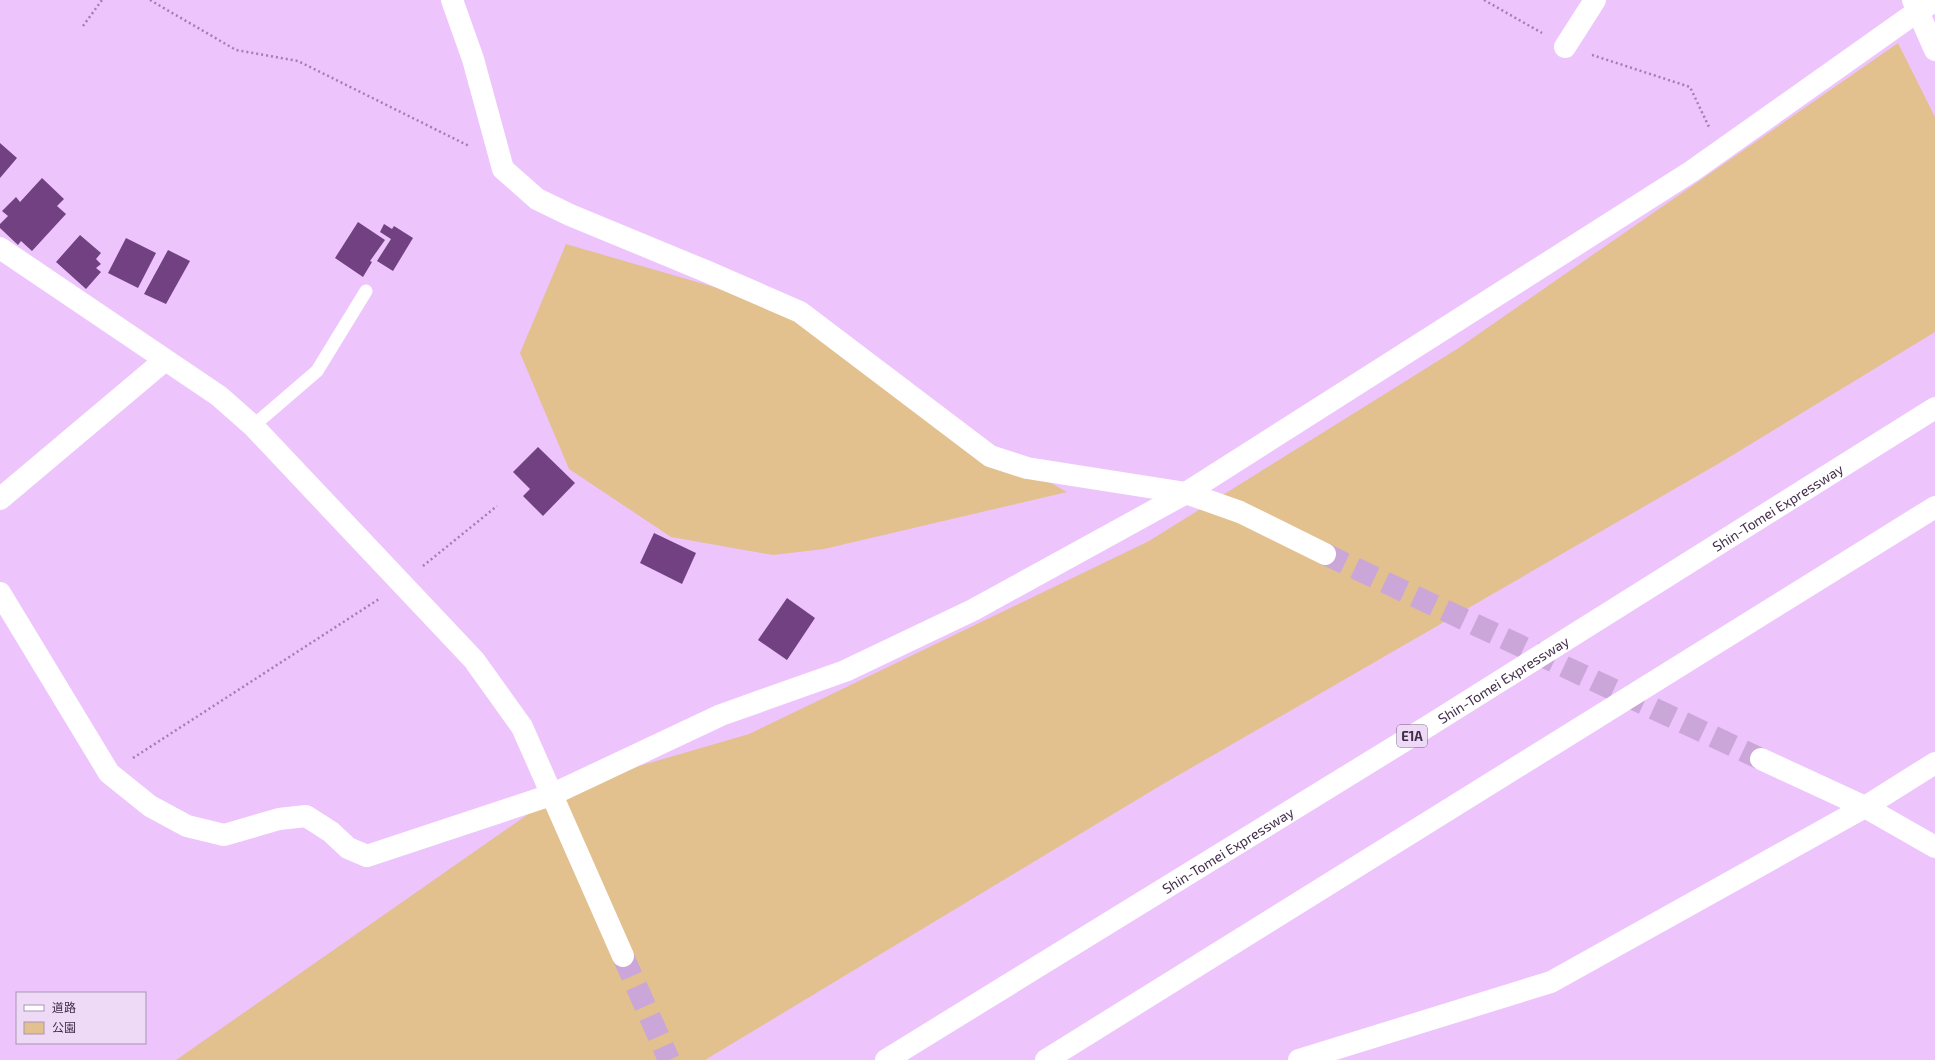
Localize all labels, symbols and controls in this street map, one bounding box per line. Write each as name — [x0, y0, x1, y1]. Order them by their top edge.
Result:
street label: Shin-Tomei Expressway — [1709, 459, 1846, 554]
street label: Shin-Tomei Expressway — [1434, 631, 1572, 727]
road number: E1A — [1397, 725, 1427, 747]
street label: Shin-Tomei Expressway — [1159, 803, 1297, 897]
legend — [16, 992, 146, 1044]
text: 道路 — [52, 1000, 76, 1014]
text: 公園 — [52, 1020, 76, 1034]

